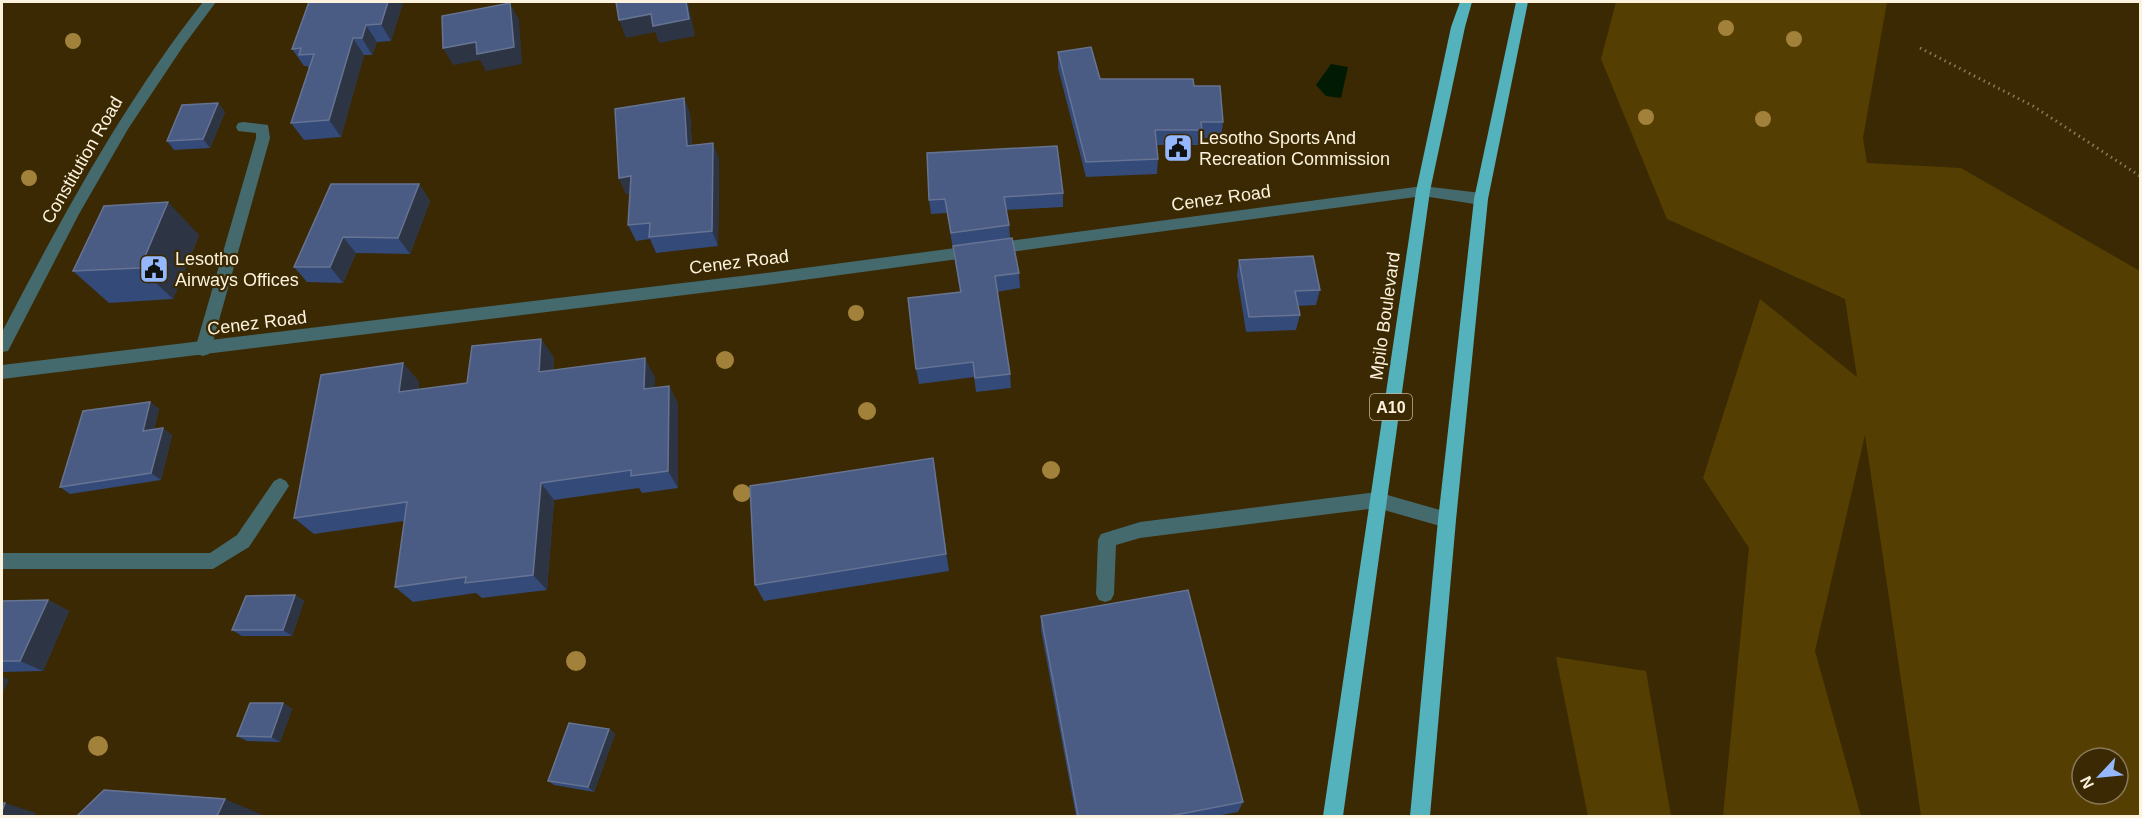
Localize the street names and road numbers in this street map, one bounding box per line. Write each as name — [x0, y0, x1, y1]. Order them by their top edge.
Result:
street label: Constitution Road — [38, 93, 126, 227]
street label: Cenez Road — [1170, 181, 1272, 215]
street label: Cenez Road — [688, 246, 790, 278]
street label: Mpilo Boulevard — [1366, 251, 1404, 381]
street label: Cenez Road — [206, 307, 308, 339]
road number: A10 — [1370, 394, 1412, 420]

